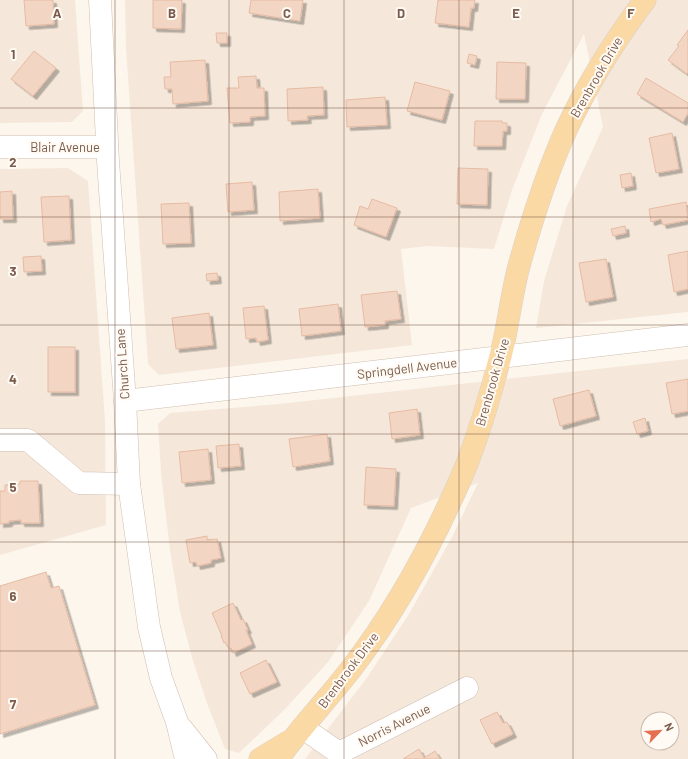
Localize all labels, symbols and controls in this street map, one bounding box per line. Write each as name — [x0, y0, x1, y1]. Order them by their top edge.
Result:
text: A — [53, 5, 62, 21]
text: B — [168, 5, 176, 21]
text: C — [283, 5, 291, 21]
text: D — [397, 5, 405, 21]
text: E — [512, 5, 520, 21]
text: F — [627, 5, 635, 21]
street label: Brenbrook Drive — [566, 34, 626, 120]
text: 1 — [11, 46, 15, 62]
street label: Blair Avenue — [30, 139, 100, 155]
text: 2 — [9, 154, 17, 170]
text: 3 — [9, 263, 17, 279]
street label: Church Lane — [112, 328, 132, 400]
street label: Brenbrook Drive — [472, 336, 512, 428]
street label: Springdell Avenue — [356, 354, 458, 382]
text: 4 — [9, 371, 17, 387]
text: 5 — [9, 479, 17, 495]
text: 6 — [10, 588, 17, 604]
street label: Brenbrook Drive — [314, 629, 382, 711]
text: 7 — [10, 696, 17, 712]
street label: Norris Avenue — [355, 700, 433, 750]
north arrow — [640, 711, 680, 751]
text: N — [662, 720, 677, 733]

